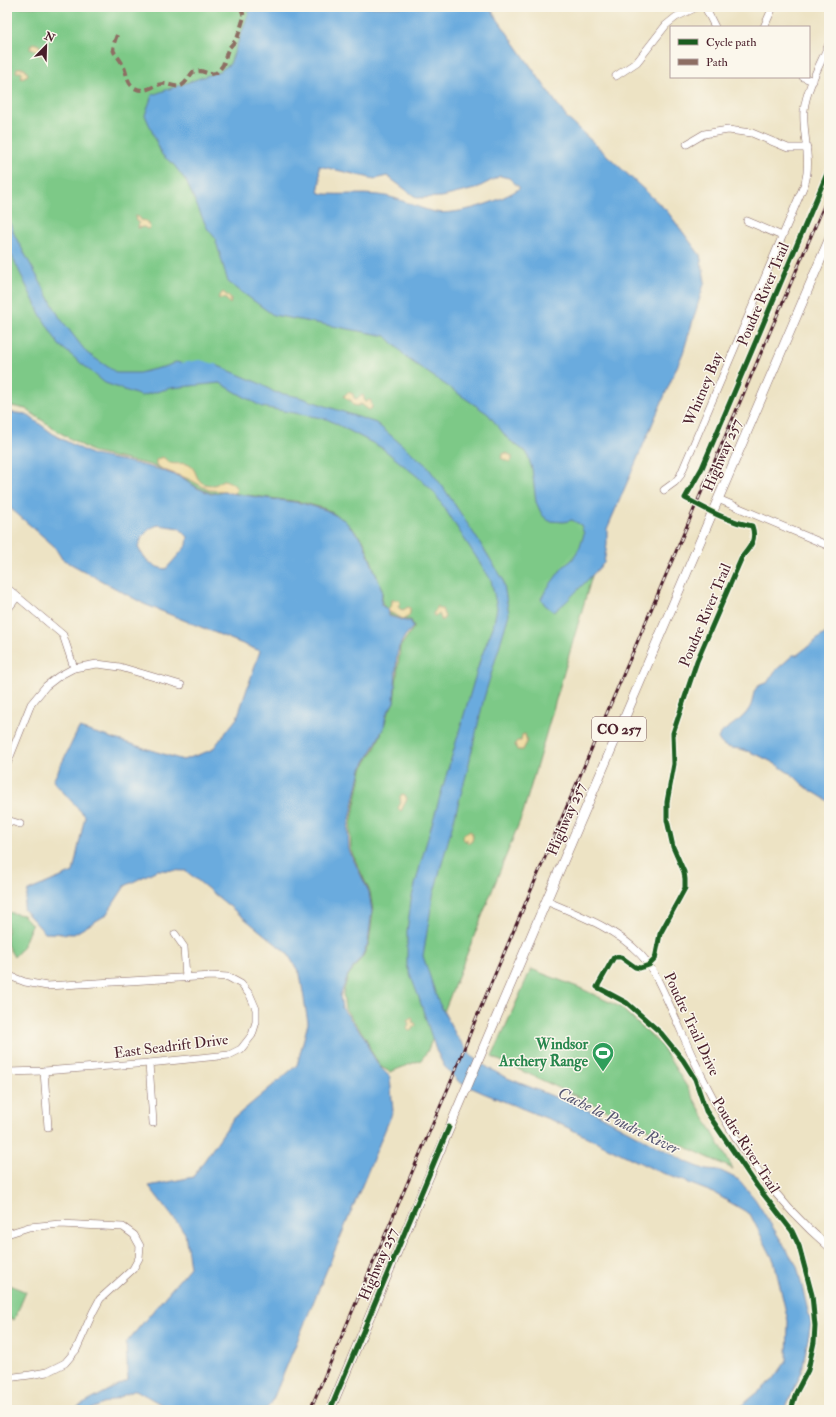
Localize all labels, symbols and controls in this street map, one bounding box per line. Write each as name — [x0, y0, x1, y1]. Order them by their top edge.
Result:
north arrow — [26, 26, 66, 66]
legend — [670, 26, 810, 78]
text: N — [42, 29, 58, 46]
text: Cycle path — [706, 35, 757, 50]
text: Path — [706, 55, 729, 70]
street label: Poudre River Trail — [733, 239, 794, 349]
street label: Whitney Bay — [679, 349, 728, 430]
street label: Highway 257 — [699, 416, 746, 495]
street label: Poudre River Trail — [675, 560, 736, 670]
road number: CO 257 — [592, 717, 646, 741]
street label: Highway 257 — [543, 780, 590, 859]
street label: Poudre Trail Drive — [659, 969, 724, 1079]
street label: East Seadrift Drive — [113, 1030, 229, 1063]
place label: Windsor Archery Range — [498, 1035, 589, 1072]
sports icon: Windsor Archery Range — [590, 1040, 616, 1073]
water label: Cache la Poudre River — [554, 1083, 684, 1159]
street label: Poudre River Trail — [707, 1094, 784, 1197]
street label: Highway 257 — [355, 1225, 402, 1304]

